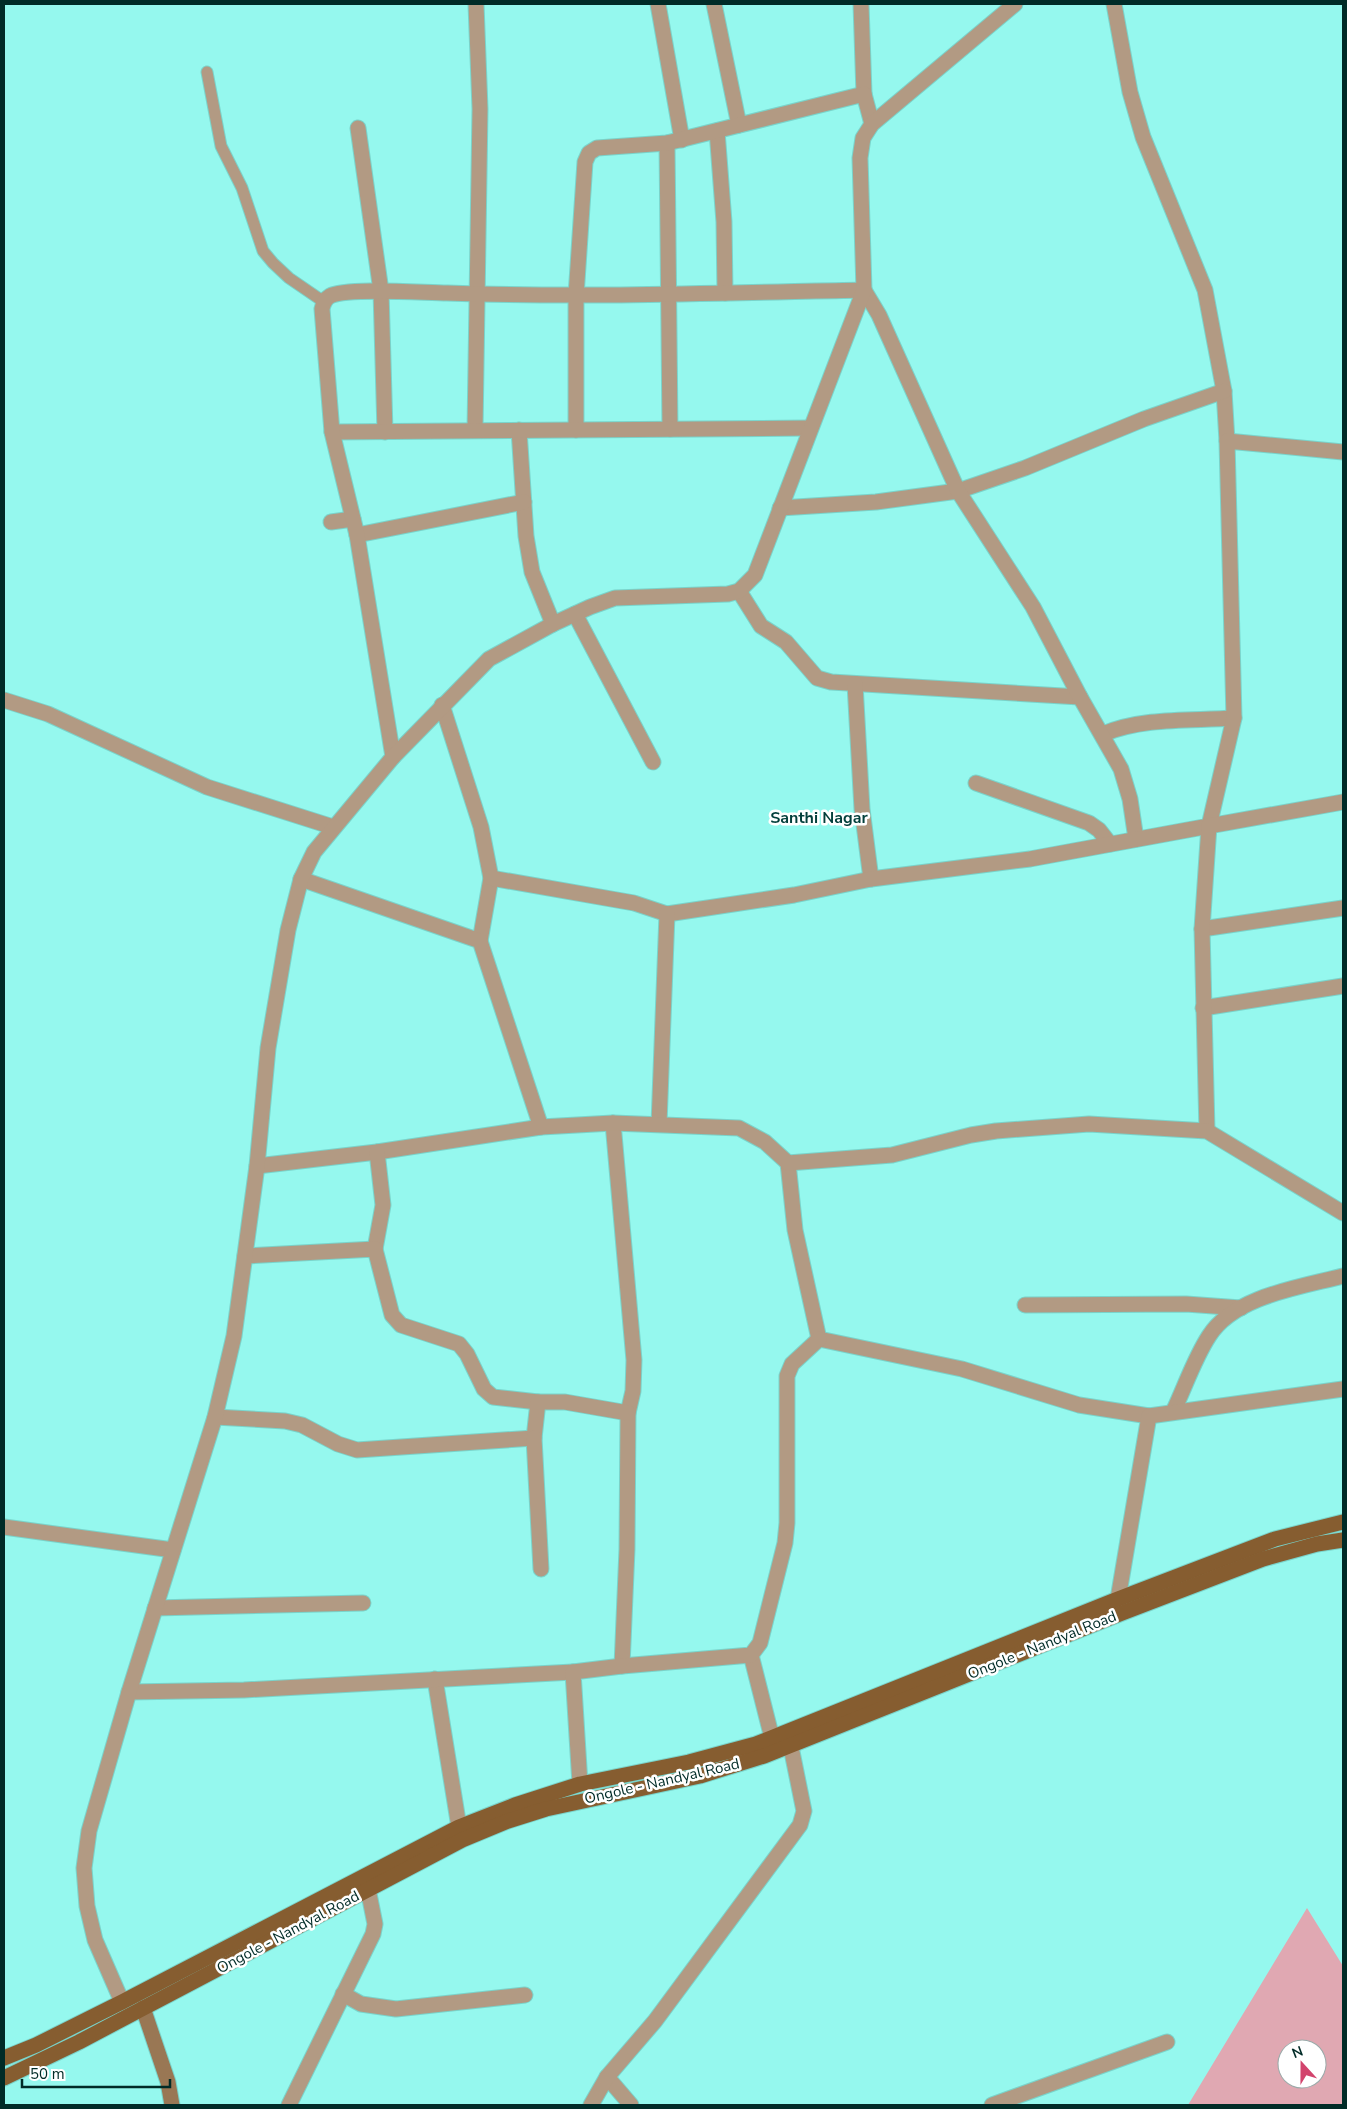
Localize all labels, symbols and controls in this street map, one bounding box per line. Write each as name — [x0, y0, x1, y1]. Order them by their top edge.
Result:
district label: Santhi Nagar — [770, 807, 868, 829]
street label: Ongole - Nandyal Road — [965, 1606, 1119, 1684]
street label: Ongole - Nandyal Road — [582, 1753, 742, 1809]
street label: Ongole - Nandyal Road — [213, 1886, 363, 1978]
north arrow — [1277, 2039, 1327, 2089]
text: N — [1289, 2042, 1306, 2063]
scale bar — [22, 2056, 170, 2088]
text: 50 m — [30, 2064, 65, 2084]

